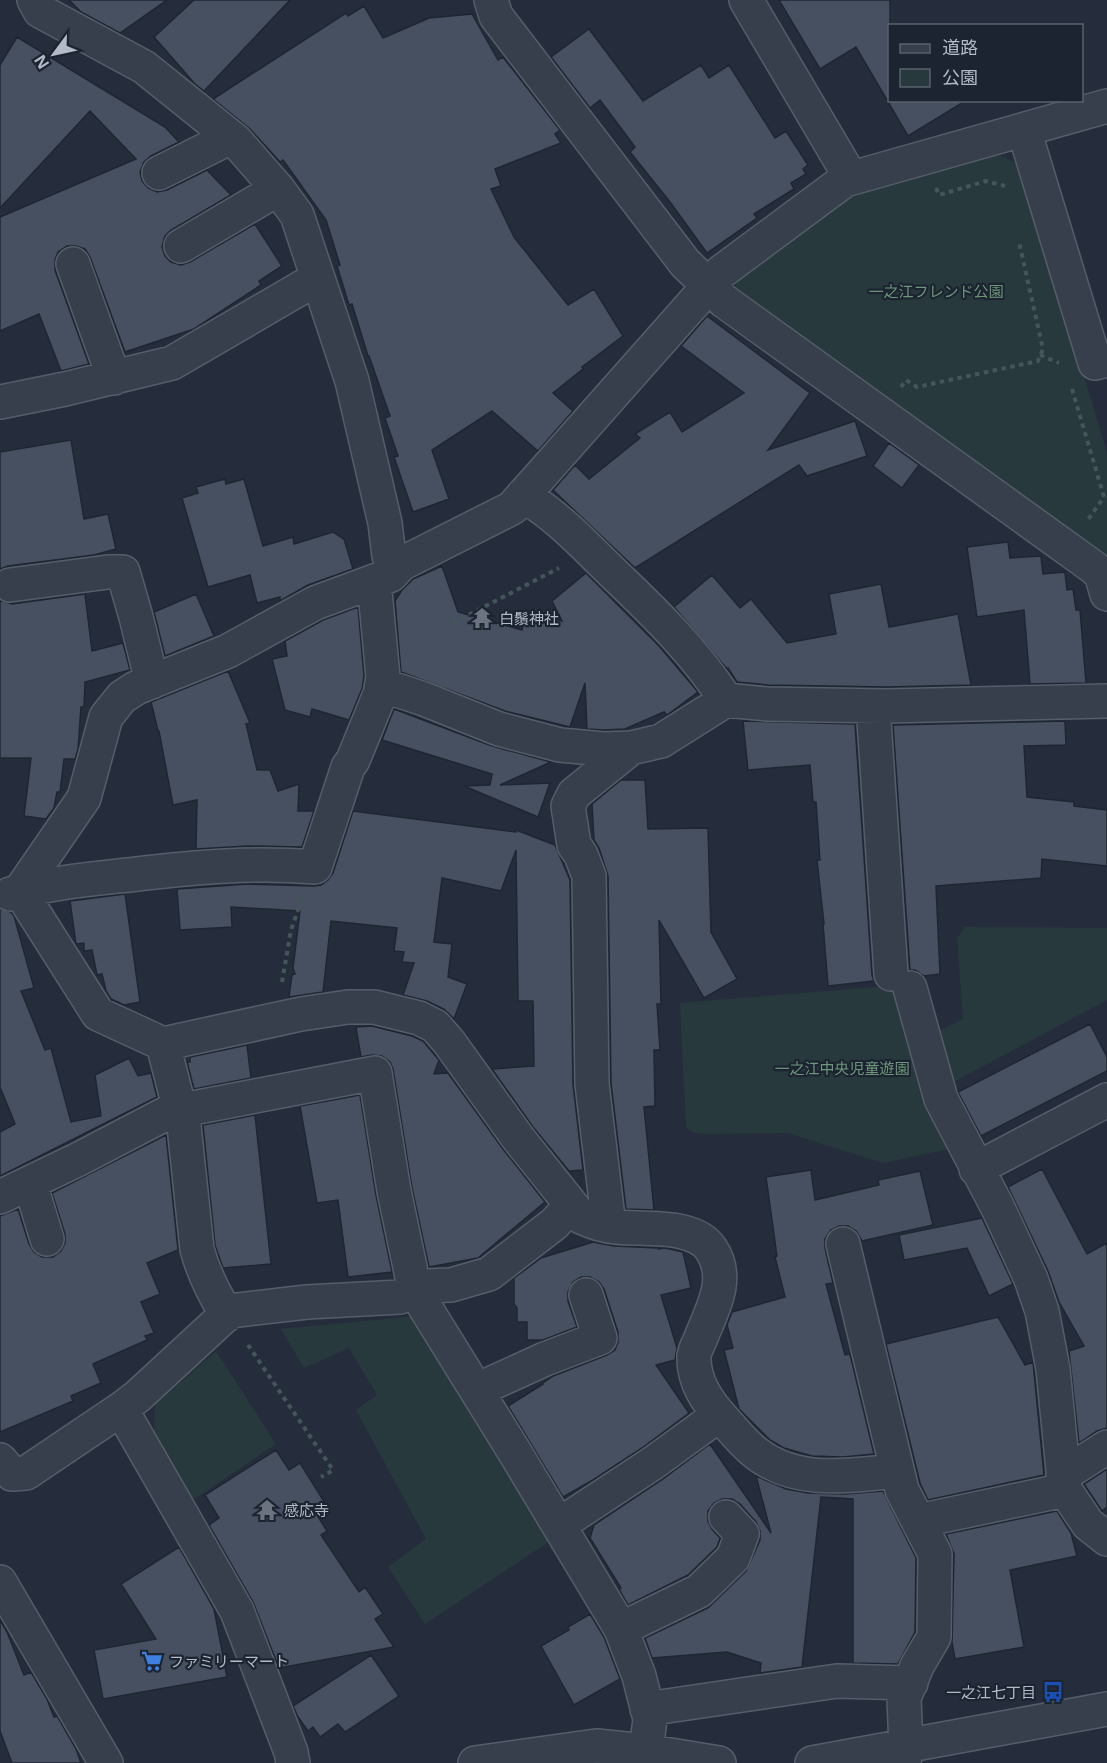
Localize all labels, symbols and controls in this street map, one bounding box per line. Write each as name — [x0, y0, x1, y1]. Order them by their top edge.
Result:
north arrow — [24, 24, 84, 84]
legend — [888, 24, 1083, 102]
text: 道路 — [942, 35, 978, 59]
text: N — [29, 51, 54, 74]
text: 公園 — [942, 65, 978, 89]
park label: 一之江フレンド公園 — [868, 281, 1004, 301]
temple icon: 白鬚神社 — [470, 606, 494, 630]
place label: 白鬚神社 — [499, 608, 559, 628]
park label: 一之江中央児童遊園 — [774, 1058, 910, 1078]
temple icon: 感応寺 — [255, 1498, 279, 1522]
place label: 感応寺 — [284, 1500, 329, 1520]
supermarket icon: ファミリーマート — [140, 1649, 164, 1673]
place label: ファミリーマート — [169, 1651, 289, 1671]
bus stop icon: 一之江七丁目 — [1041, 1680, 1065, 1704]
place label: 一之江七丁目 — [946, 1682, 1036, 1702]

